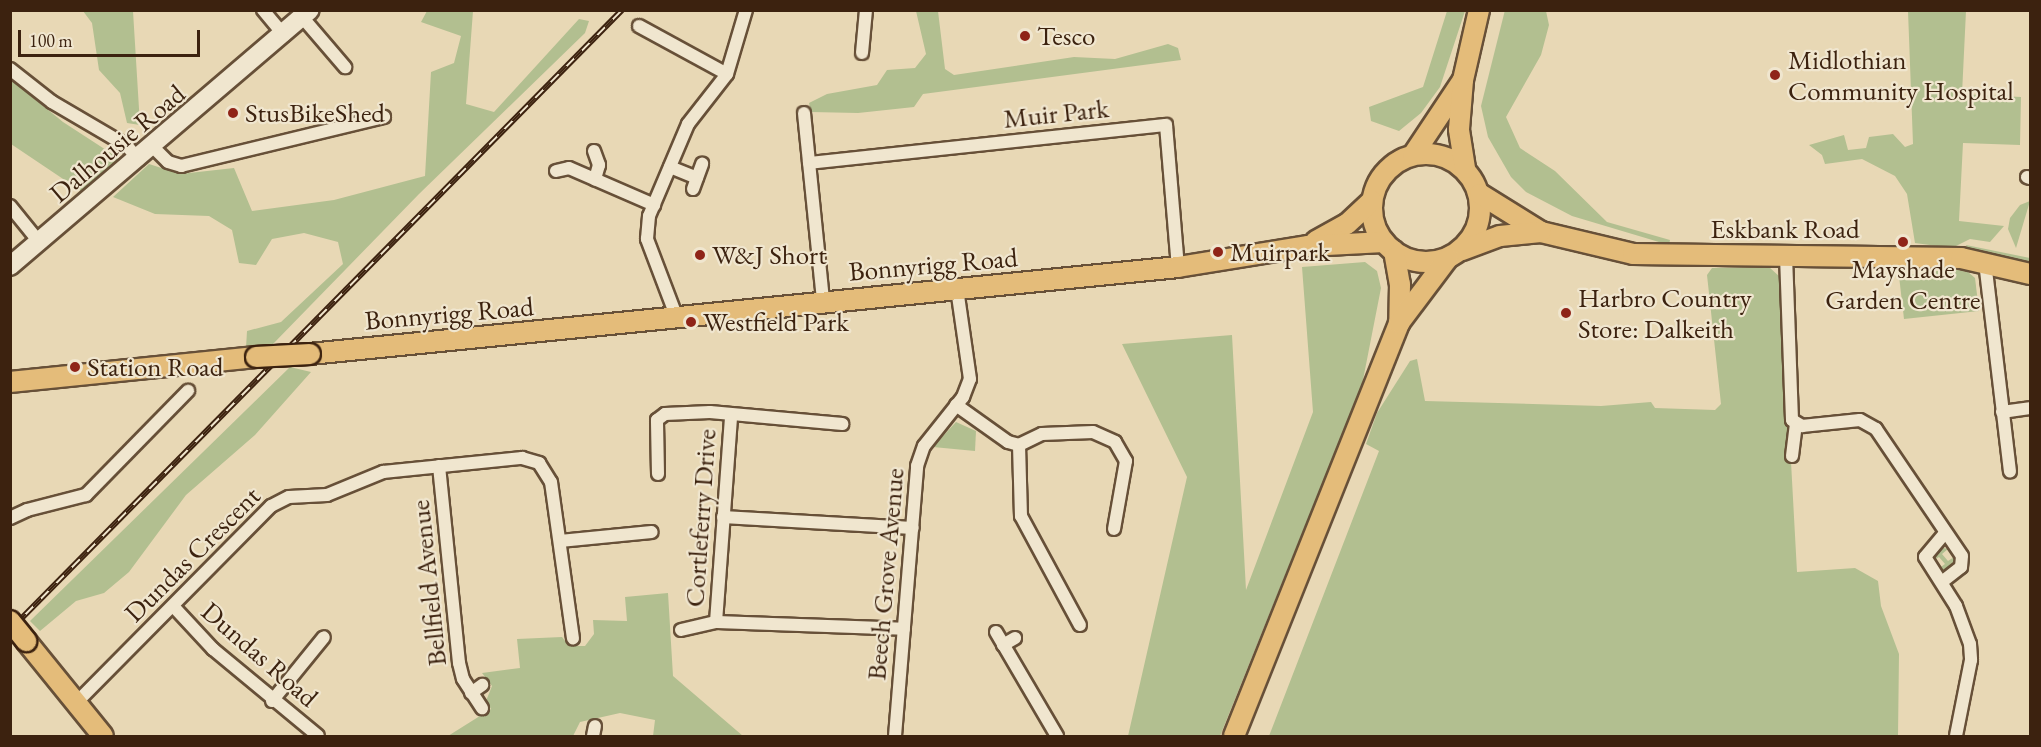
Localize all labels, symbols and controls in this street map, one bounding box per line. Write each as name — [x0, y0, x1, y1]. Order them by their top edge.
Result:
scale bar — [21, 18, 202, 56]
place label: Tesco — [1037, 20, 1095, 52]
text: 100 m — [29, 29, 73, 52]
marker: Tesco — [1018, 29, 1032, 43]
place label: Midlothian Community Hospital — [1788, 43, 2014, 106]
marker: Midlothian Community Hospital — [1766, 66, 1784, 84]
street label: Dalhousie Road — [43, 77, 191, 209]
street label: Muir Park — [1002, 91, 1110, 135]
place label: StusBikeShed — [245, 97, 385, 129]
marker: StusBikeShed — [226, 106, 240, 120]
street label: Eskbank Road — [1710, 213, 1860, 245]
marker: Mayshade Garden Centre — [1896, 235, 1910, 249]
place label: Muirpark — [1230, 236, 1330, 268]
place label: W&J Short — [712, 239, 827, 271]
street label: Bonnyrigg Road — [847, 240, 1019, 288]
marker: Muirpark — [1211, 245, 1225, 259]
marker: W&J Short — [693, 248, 707, 262]
place label: Mayshade Garden Centre — [1825, 252, 1981, 315]
place label: Harbro Country Store: Dalkeith — [1578, 281, 1752, 344]
street label: Bonnyrigg Road — [363, 289, 535, 337]
place label: Westfield Park — [703, 306, 849, 338]
marker: Harbro Country Store: Dalkeith — [1559, 306, 1573, 320]
marker: Westfield Park — [684, 315, 698, 329]
place label: Station Road — [87, 351, 223, 383]
marker: Station Road — [68, 360, 82, 374]
street label: Cortleferry Drive — [678, 428, 722, 608]
street label: Beech Grove Avenue — [860, 467, 910, 681]
street label: Dundas Crescent — [117, 479, 267, 629]
street label: Bellfield Avenue — [403, 498, 453, 668]
street label: Dundas Road — [195, 595, 325, 713]

